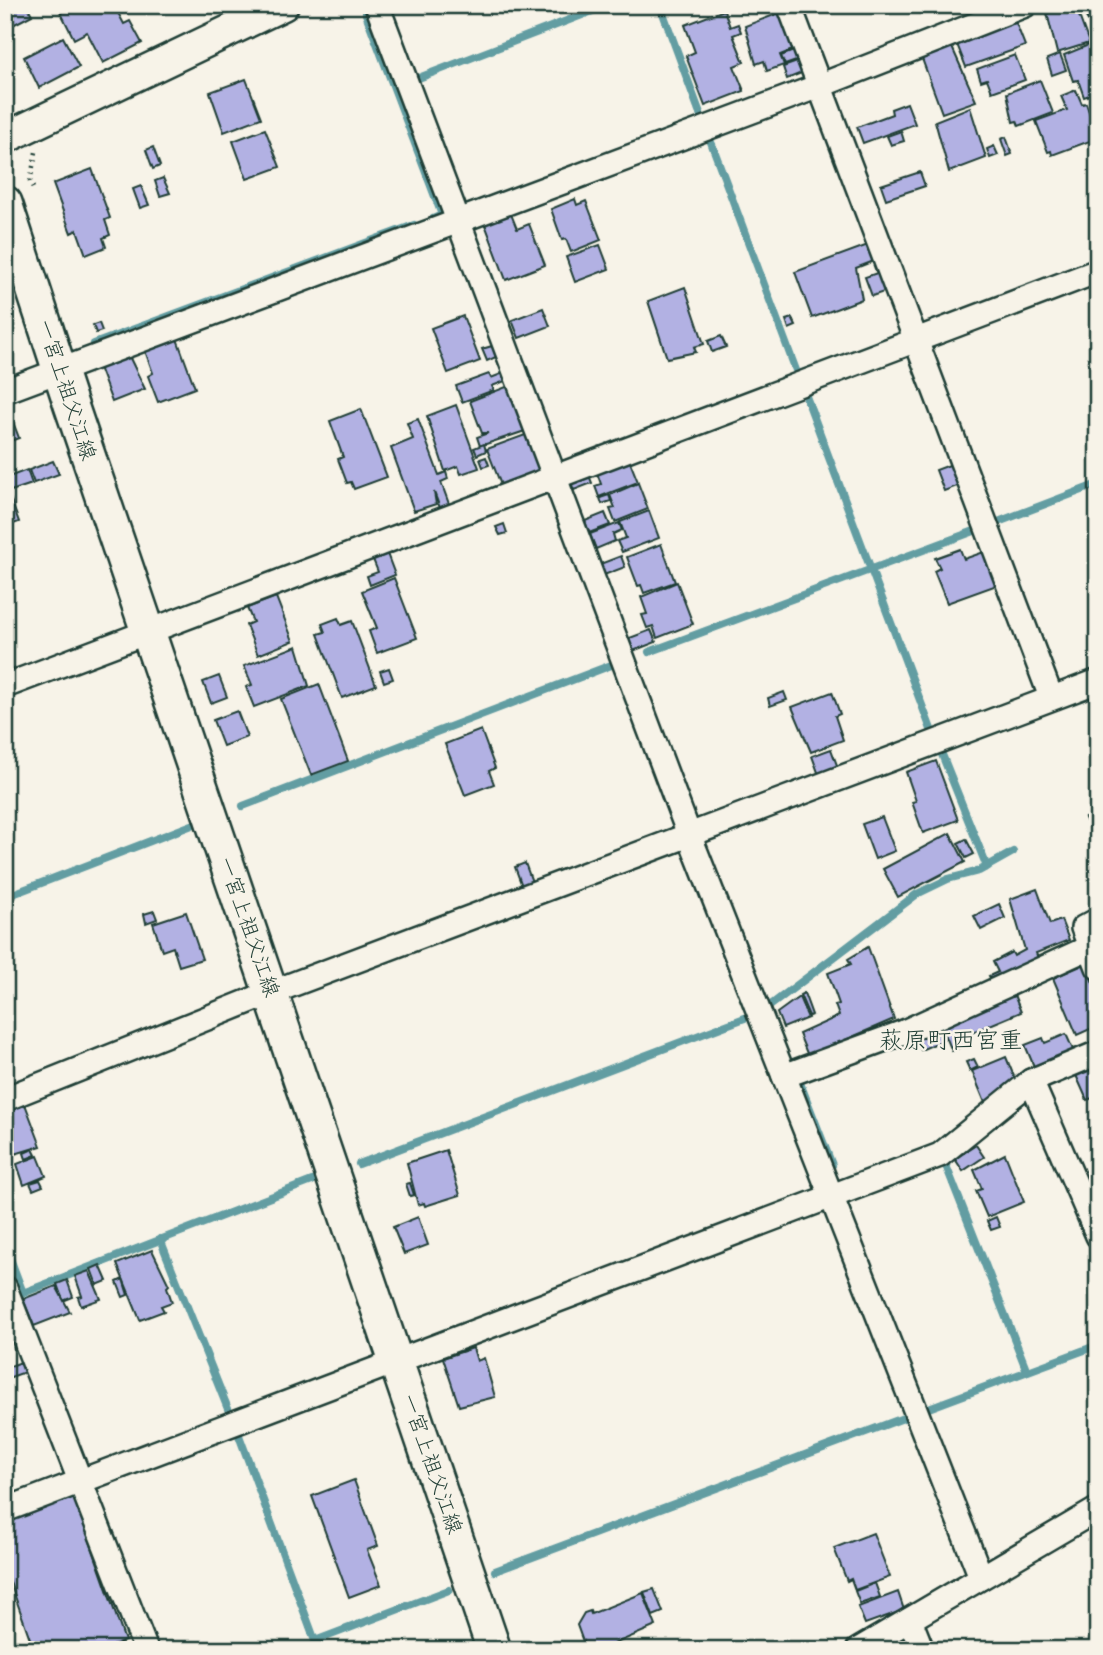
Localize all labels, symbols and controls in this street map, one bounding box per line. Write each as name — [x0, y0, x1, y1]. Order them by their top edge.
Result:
street label: 一宮上祖父江線 — [30, 316, 102, 464]
street label: 一宮上祖父江線 — [211, 853, 285, 1001]
district label: 萩原町西宮重 — [879, 1026, 1023, 1057]
street label: 一宮上祖父江線 — [394, 1390, 468, 1538]

